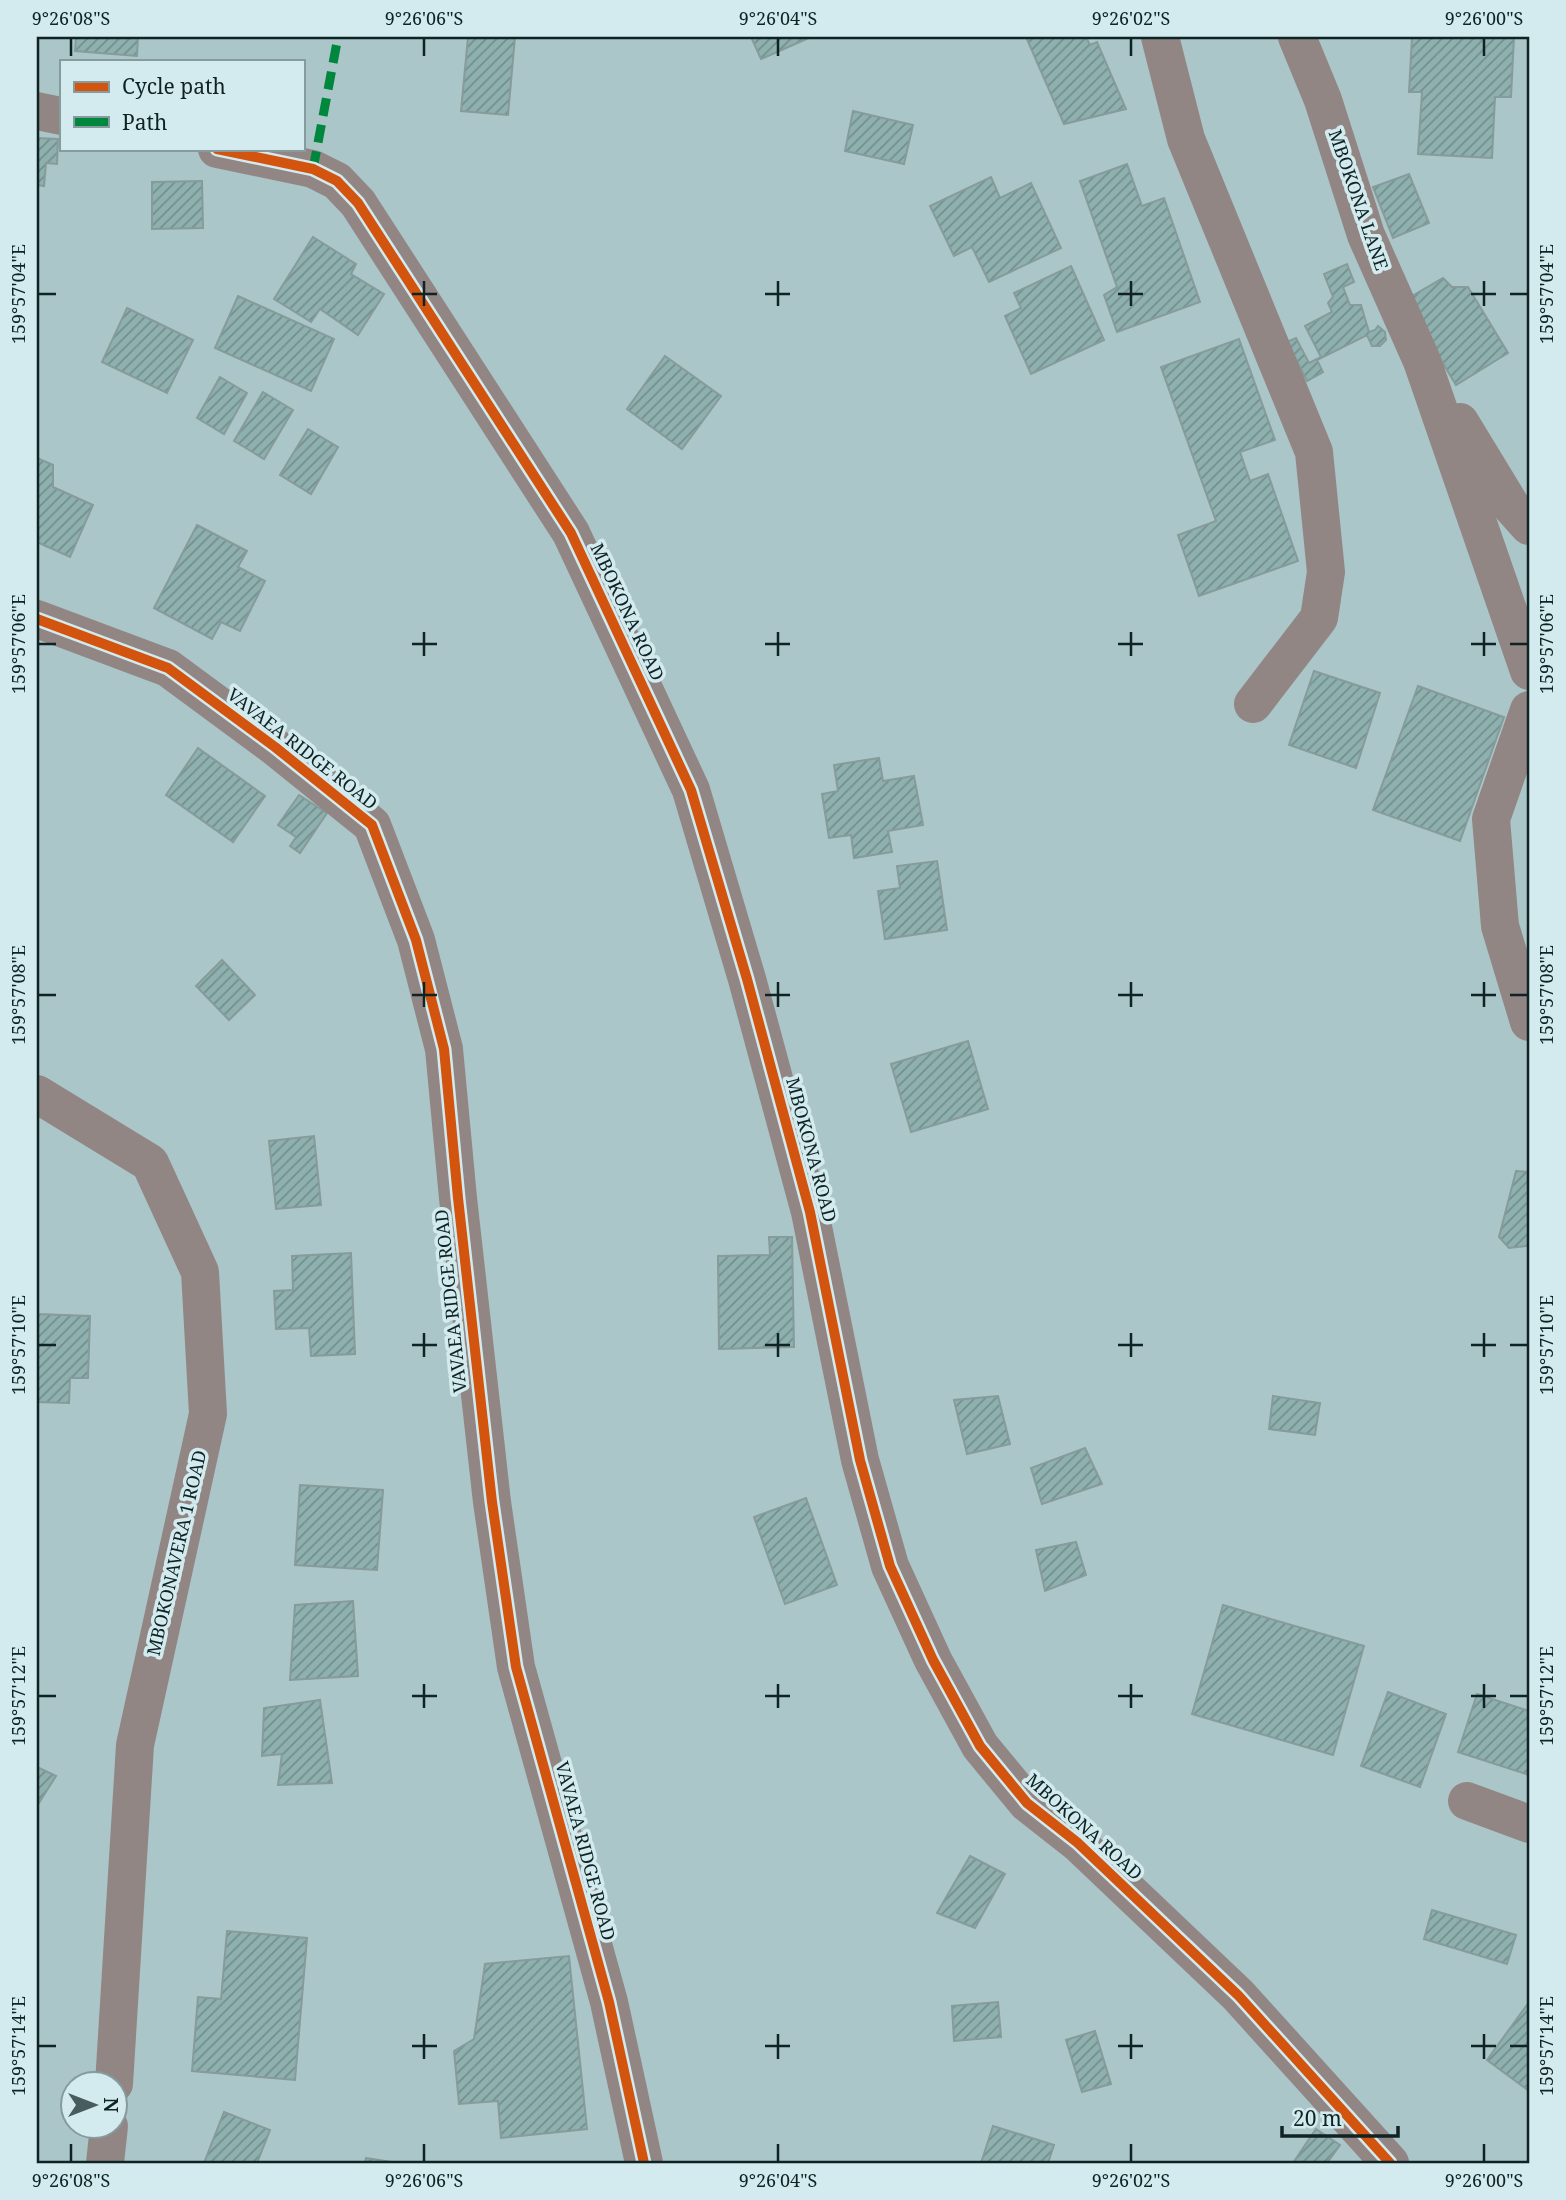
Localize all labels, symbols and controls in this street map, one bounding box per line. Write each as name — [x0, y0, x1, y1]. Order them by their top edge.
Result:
text: 9°26'08"S — [32, 6, 110, 30]
text: 9°26'06"S — [385, 6, 463, 30]
text: 9°26'04"S — [739, 6, 817, 30]
text: 9°26'02"S — [1092, 6, 1170, 30]
text: 9°26'00"S — [1445, 6, 1523, 30]
legend — [60, 60, 304, 150]
text: Cycle path — [122, 72, 226, 100]
text: Path — [122, 108, 167, 136]
street label: MBOKONA LANE — [1324, 126, 1394, 273]
text: 159°57'04"E — [6, 244, 30, 344]
text: 159°57'04"E — [1534, 244, 1558, 344]
street label: MBOKONA ROAD — [586, 539, 670, 684]
text: 159°57'06"E — [6, 594, 30, 694]
text: 159°57'06"E — [1534, 594, 1558, 694]
street label: VAVAEA RIDGE ROAD — [223, 682, 383, 814]
text: 159°57'08"E — [6, 945, 30, 1045]
text: 159°57'08"E — [1534, 945, 1558, 1045]
street label: MBOKONA ROAD — [781, 1075, 843, 1225]
street label: VAVAEA RIDGE ROAD — [428, 1208, 472, 1394]
text: 159°57'10"E — [6, 1295, 30, 1395]
text: 159°57'10"E — [1534, 1295, 1558, 1395]
street label: MBOKONAVERA 1 ROAD — [141, 1448, 211, 1658]
text: 159°57'12"E — [6, 1646, 30, 1746]
text: 159°57'12"E — [1534, 1646, 1558, 1746]
street label: VAVAEA RIDGE ROAD — [551, 1759, 621, 1943]
street label: MBOKONA ROAD — [1021, 1768, 1148, 1885]
text: 159°57'14"E — [6, 1996, 30, 2096]
text: 159°57'14"E — [1534, 1996, 1558, 2096]
north arrow — [60, 2070, 130, 2140]
scale bar — [1282, 2095, 1398, 2139]
text: N — [98, 2098, 124, 2113]
text: 20 m — [1293, 2104, 1342, 2132]
text: 9°26'08"S — [32, 2168, 110, 2192]
text: 9°26'06"S — [385, 2168, 463, 2192]
text: 9°26'04"S — [739, 2168, 817, 2192]
text: 9°26'02"S — [1092, 2168, 1170, 2192]
text: 9°26'00"S — [1445, 2168, 1523, 2192]

